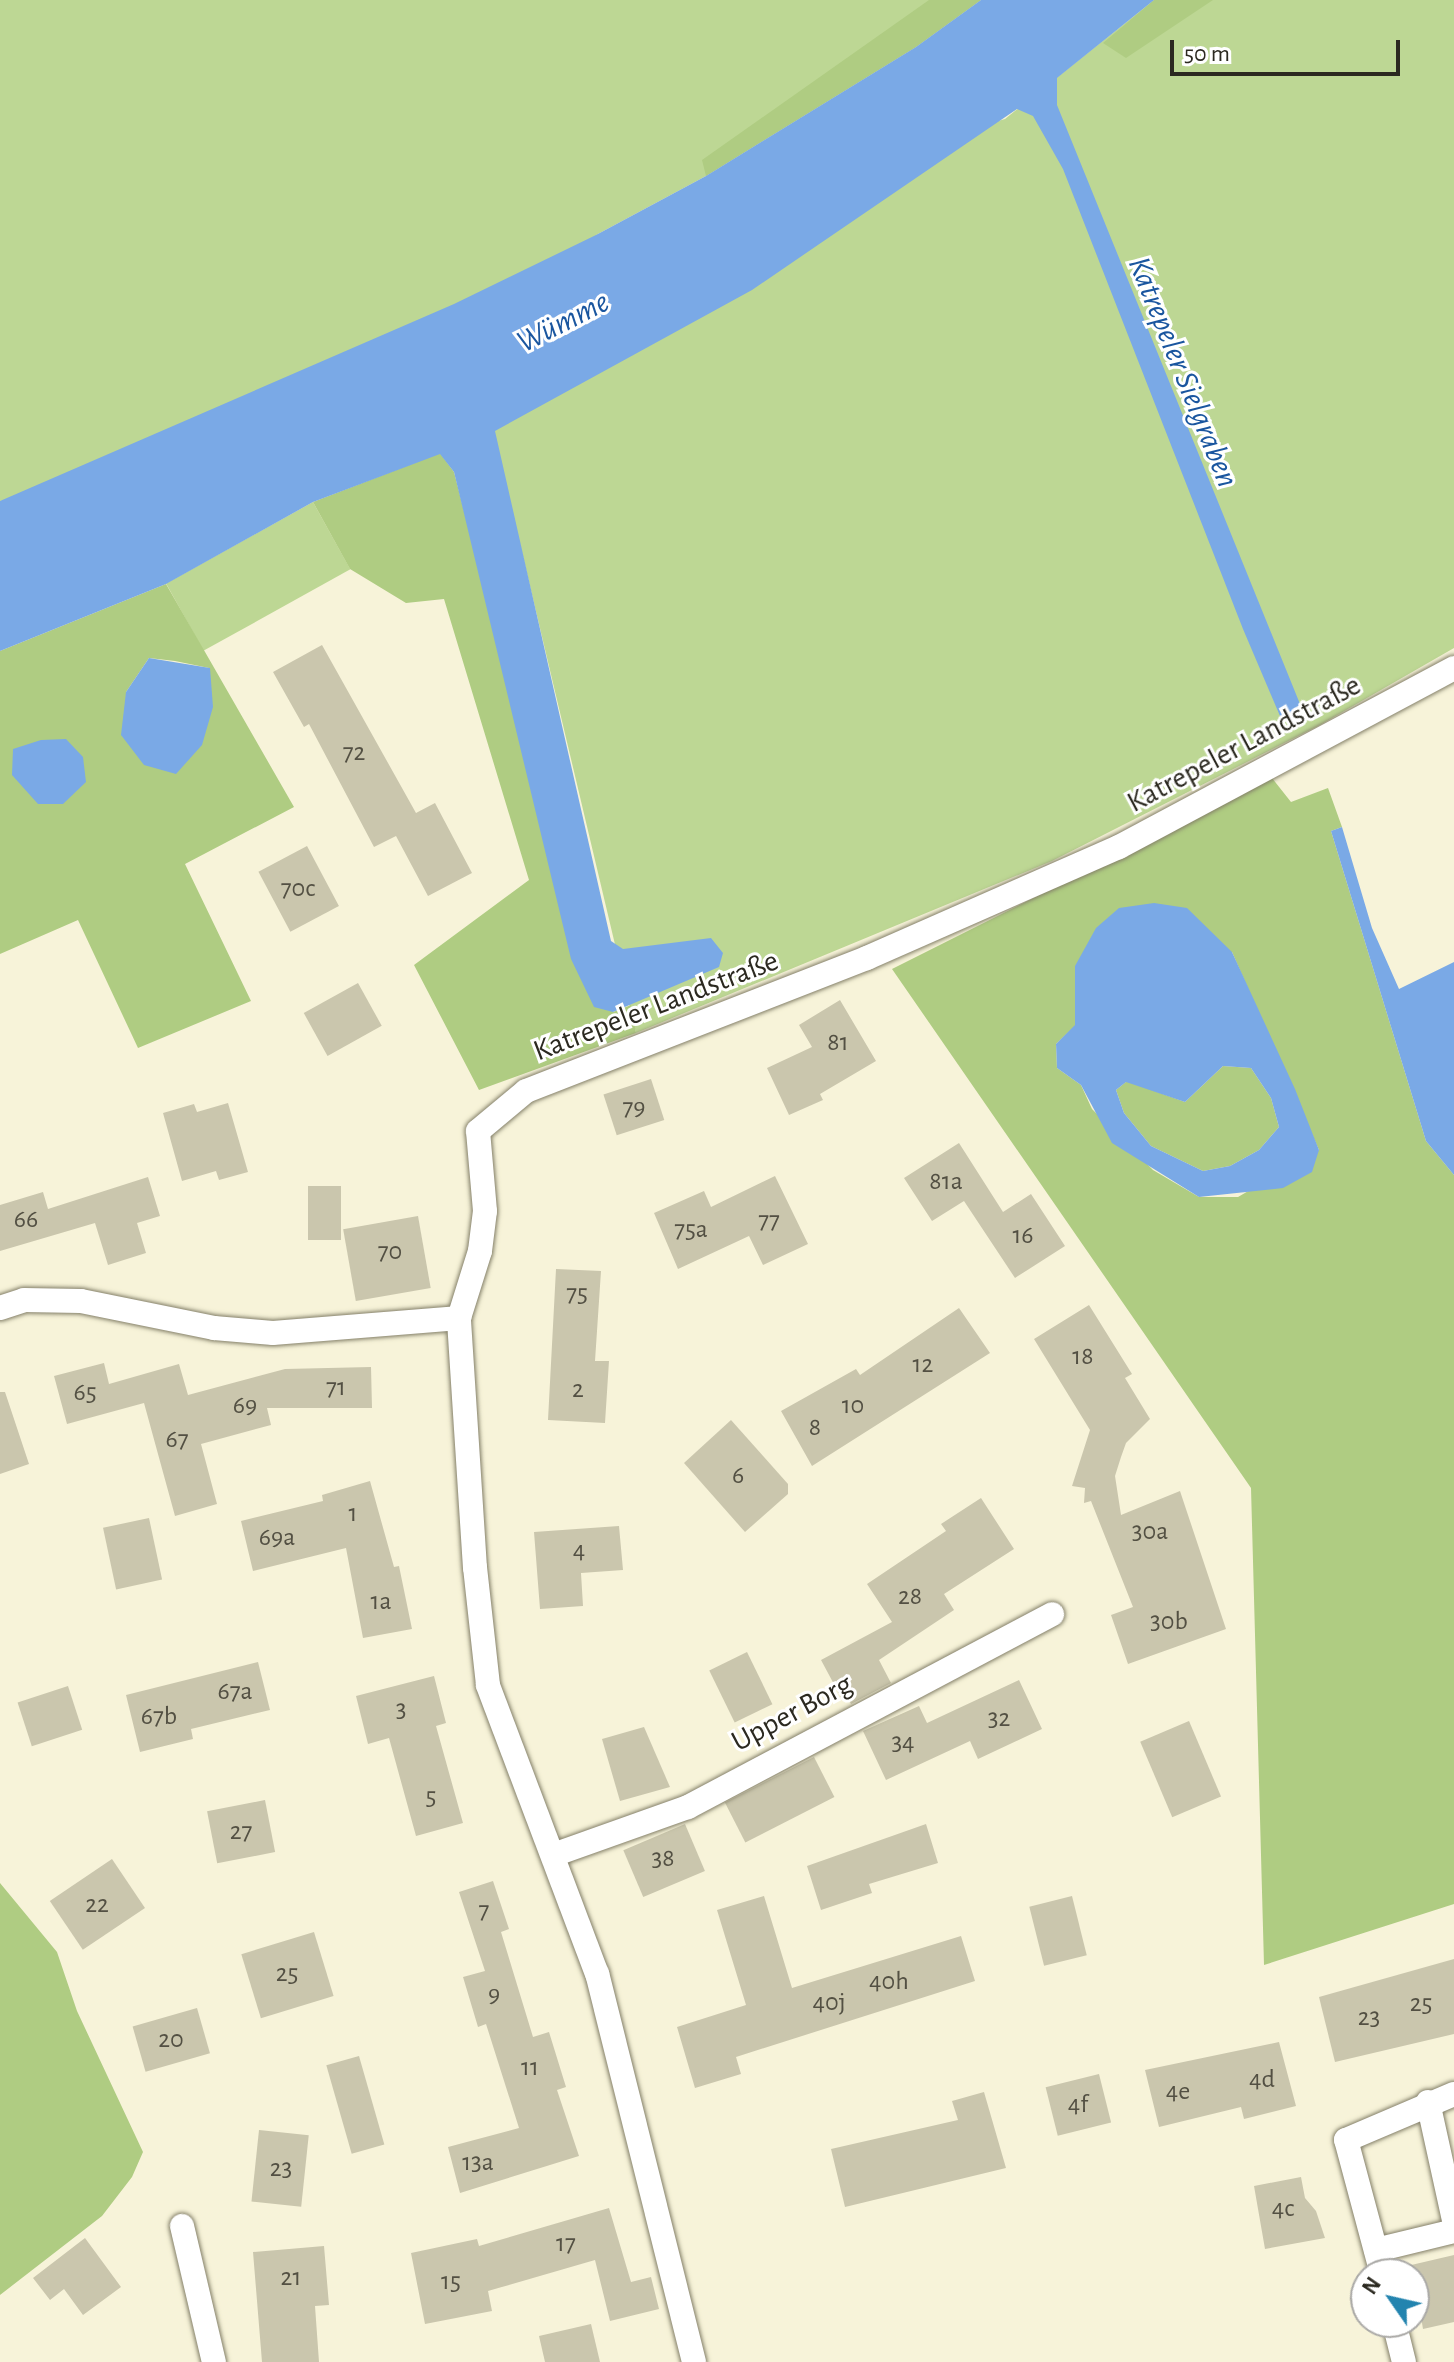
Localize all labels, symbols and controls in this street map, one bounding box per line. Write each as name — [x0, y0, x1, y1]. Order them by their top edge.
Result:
scale bar — [1174, 24, 1404, 74]
text: 50 m — [1184, 42, 1230, 66]
water label: Katrepeler Sielgraben — [1119, 251, 1247, 493]
water label: Wümme — [510, 282, 616, 362]
street label: Katrepeler Landstraße — [1121, 667, 1367, 821]
house number: 72 — [343, 737, 365, 769]
house number: 70c — [281, 873, 315, 905]
street label: Katrepeler Landstraße — [528, 943, 784, 1069]
house number: 81 — [827, 1027, 849, 1059]
house number: 79 — [622, 1092, 646, 1124]
house number: 81a — [929, 1166, 963, 1198]
house number: 66 — [14, 1204, 38, 1236]
house number: 77 — [758, 1205, 780, 1237]
house number: 75a — [674, 1214, 708, 1246]
house number: 16 — [1012, 1220, 1034, 1252]
house number: 70 — [378, 1236, 402, 1268]
house number: 75 — [566, 1278, 588, 1310]
house number: 18 — [1072, 1341, 1094, 1373]
house number: 12 — [913, 1349, 933, 1381]
house number: 71 — [326, 1372, 346, 1404]
house number: 2 — [572, 1374, 584, 1406]
house number: 65 — [73, 1377, 97, 1409]
house number: 69 — [233, 1390, 257, 1422]
house number: 10 — [842, 1390, 864, 1422]
house number: 8 — [809, 1412, 821, 1444]
house number: 67 — [165, 1424, 189, 1456]
house number: 6 — [732, 1460, 744, 1492]
house number: 1 — [349, 1498, 357, 1530]
house number: 30a — [1132, 1516, 1168, 1548]
house number: 69a — [259, 1522, 295, 1554]
house number: 4 — [573, 1535, 585, 1567]
house number: 28 — [898, 1581, 922, 1613]
house number: 1a — [371, 1586, 391, 1618]
house number: 30b — [1150, 1606, 1188, 1638]
street label: Upper Borg — [725, 1666, 859, 1760]
house number: 67a — [217, 1676, 253, 1708]
house number: 3 — [396, 1694, 406, 1726]
house number: 67b — [141, 1701, 177, 1733]
house number: 32 — [988, 1703, 1010, 1735]
house number: 34 — [891, 1727, 915, 1759]
house number: 5 — [426, 1781, 436, 1813]
house number: 27 — [230, 1816, 252, 1848]
house number: 38 — [651, 1843, 675, 1875]
house number: 22 — [85, 1889, 109, 1921]
house number: 7 — [479, 1895, 489, 1927]
house number: 25 — [276, 1958, 298, 1990]
house number: 40h — [869, 1966, 909, 1998]
house number: 9 — [488, 1979, 500, 2011]
house number: 40j — [812, 1987, 846, 2019]
house number: 25 — [1410, 1988, 1432, 2020]
house number: 23 — [1358, 2002, 1380, 2034]
house number: 20 — [158, 2024, 184, 2056]
house number: 11 — [521, 2052, 539, 2084]
house number: 4d — [1249, 2064, 1275, 2096]
house number: 4e — [1166, 2076, 1190, 2108]
house number: 4f — [1068, 2089, 1088, 2121]
house number: 13a — [462, 2147, 494, 2179]
house number: 23 — [270, 2153, 292, 2185]
house number: 4c — [1272, 2193, 1294, 2225]
house number: 17 — [556, 2228, 576, 2260]
north arrow — [1350, 2258, 1430, 2338]
house number: 21 — [281, 2262, 301, 2294]
house number: 15 — [441, 2266, 461, 2298]
text: N — [1358, 2273, 1385, 2298]

